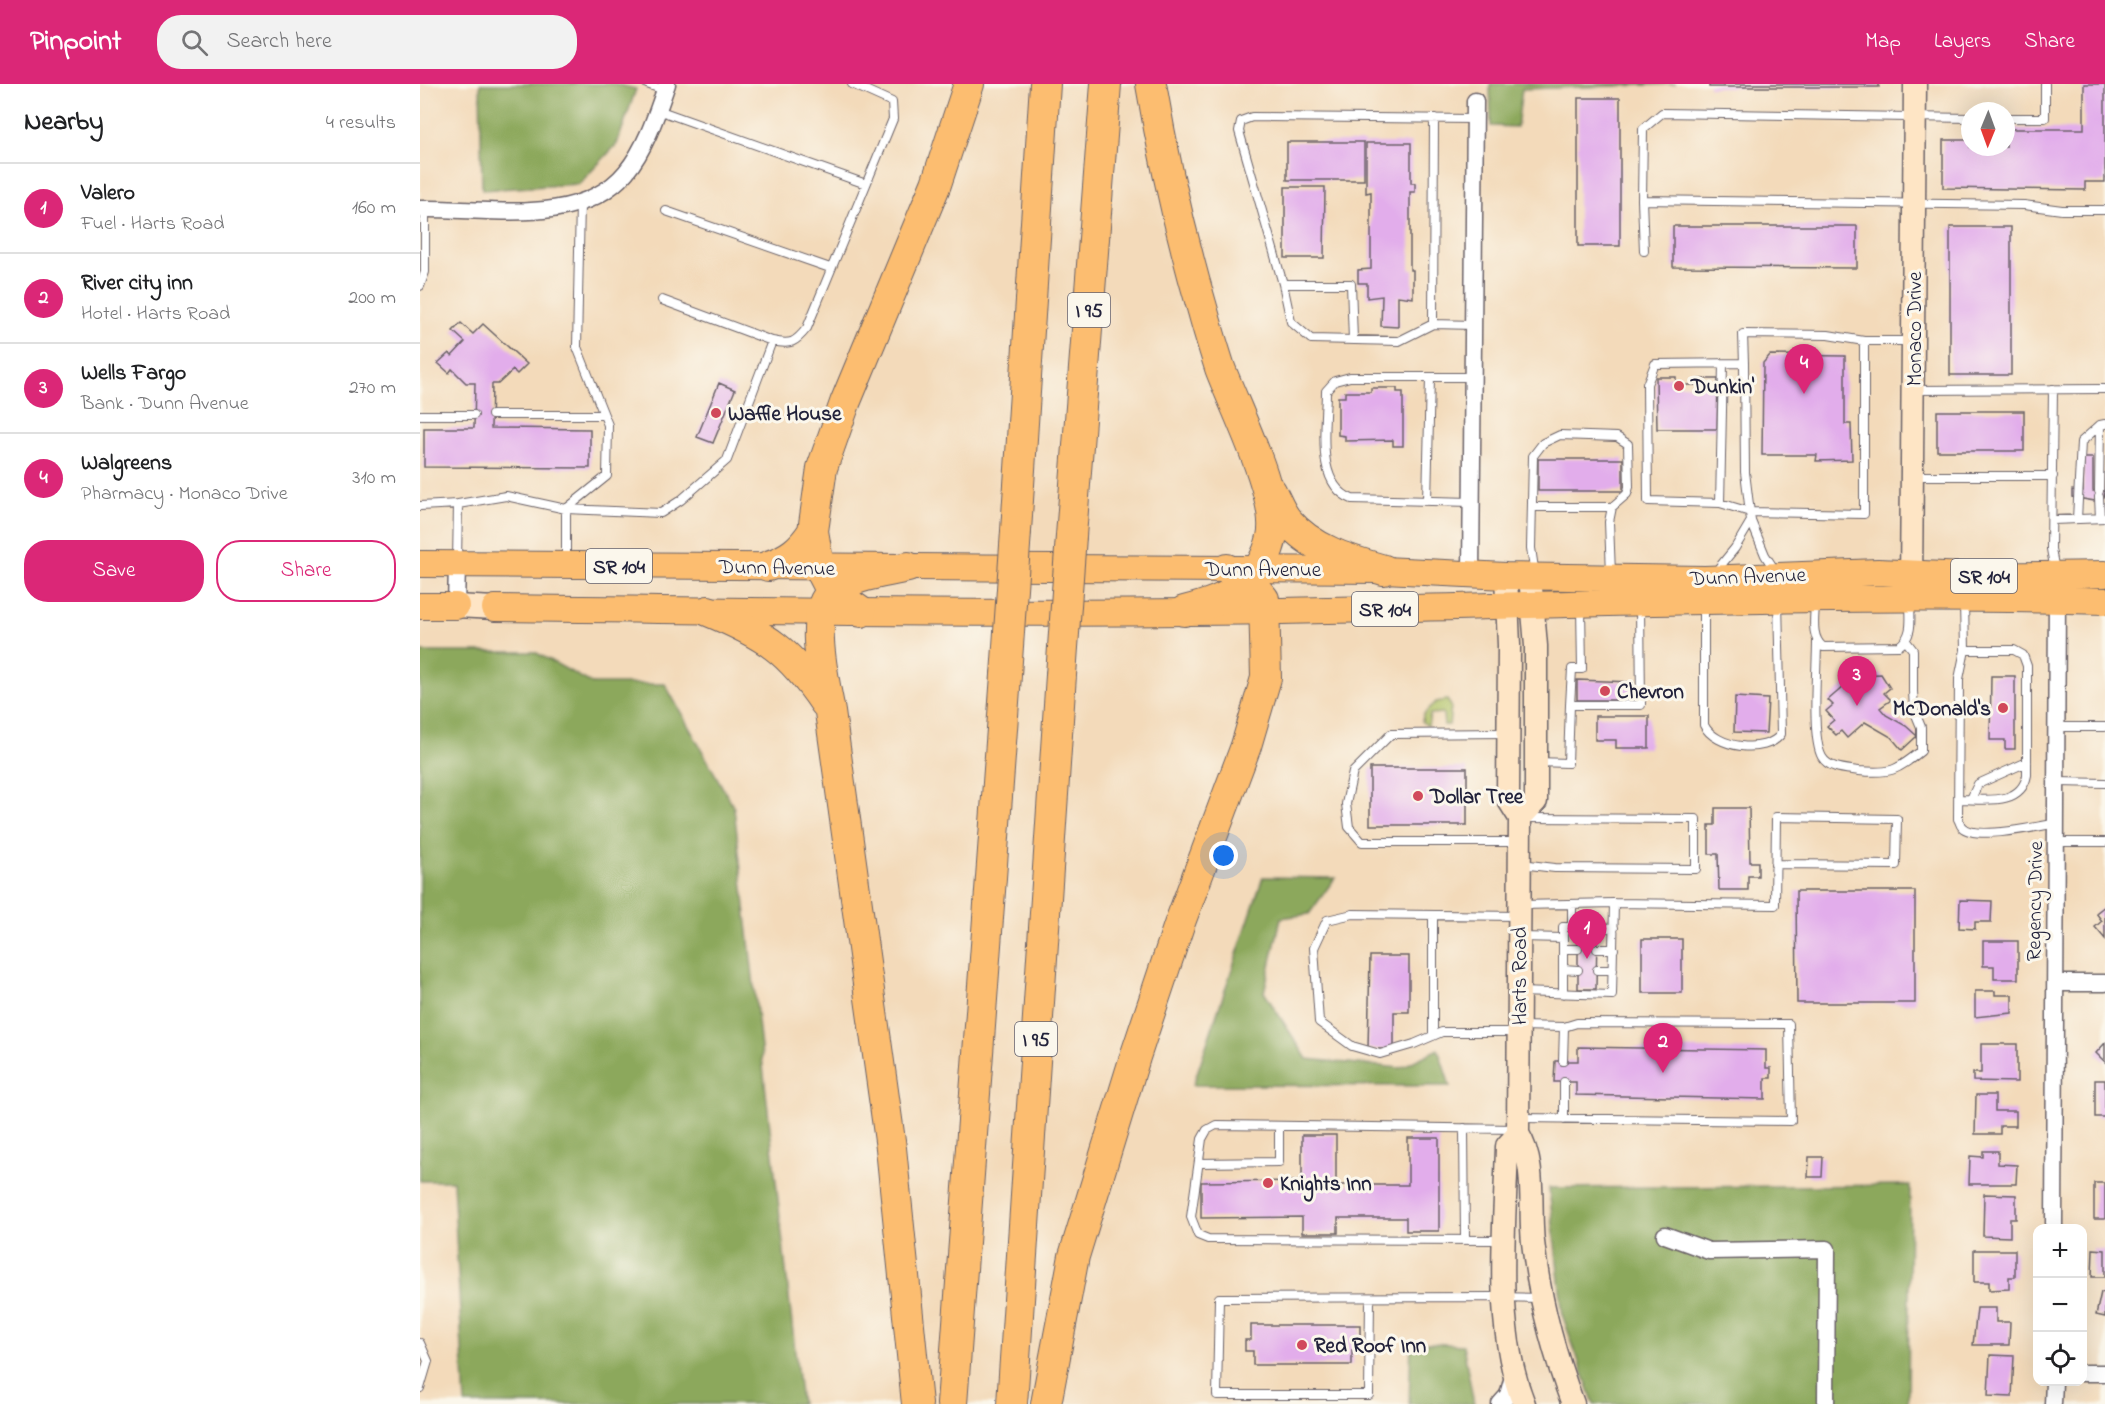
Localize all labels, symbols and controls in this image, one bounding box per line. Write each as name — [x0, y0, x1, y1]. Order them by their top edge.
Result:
search box — [157, 15, 577, 69]
text: Pinpoint — [30, 22, 121, 63]
icon: search — [178, 26, 211, 59]
text: Search here — [226, 26, 332, 58]
text: Map — [1865, 27, 1901, 57]
text: Layers — [1934, 27, 1991, 57]
text: Share — [2024, 27, 2075, 57]
north arrow — [1961, 102, 2015, 156]
text: Nearby — [24, 104, 103, 142]
text: 4 results — [326, 109, 396, 138]
text: Valero — [81, 178, 135, 210]
text: 1 — [40, 194, 47, 223]
text: 160 m — [352, 194, 396, 223]
text: Fuel · Harts Road — [81, 210, 225, 239]
text: River city inn — [81, 268, 193, 300]
street label: Monaco Drive — [1901, 271, 1931, 386]
text: 2 — [39, 284, 48, 313]
text: 200 m — [348, 284, 396, 313]
road number: I 95 — [1068, 293, 1110, 327]
text: Hotel · Harts Road — [81, 300, 230, 329]
pin: 4 — [1784, 344, 1824, 394]
text: Wells Fargo — [81, 358, 186, 390]
place label: Dunkin' — [1690, 373, 1755, 403]
text: 3 — [39, 374, 48, 403]
text: 270 m — [349, 374, 396, 403]
marker: Dunkin' — [1672, 379, 1686, 393]
text: Bank · Dunn Avenue — [81, 390, 249, 419]
place label: Waffle House — [728, 400, 842, 430]
marker: Waffle House — [709, 406, 723, 420]
text: Walgreens — [81, 448, 172, 480]
text: 4 — [39, 464, 48, 493]
text: 310 m — [352, 464, 396, 493]
text: Pharmacy · Monaco Drive — [81, 480, 288, 509]
button: Save — [24, 540, 204, 602]
button: Share — [216, 540, 396, 602]
road number: SR 104 — [586, 549, 652, 583]
street label: Dunn Avenue — [718, 553, 836, 585]
street label: Dunn Avenue — [1204, 556, 1322, 586]
road number: SR 104 — [1951, 559, 2017, 593]
street label: Dunn Avenue — [1689, 561, 1807, 595]
road number: SR 104 — [1352, 592, 1418, 626]
pin: 3 — [1838, 656, 1876, 706]
place label: Chevron — [1617, 678, 1684, 708]
marker: Chevron — [1598, 684, 1612, 698]
place label: McDonald's — [1893, 695, 1991, 725]
marker: McDonald's — [1996, 701, 2010, 715]
place label: Dollar Tree — [1429, 783, 1524, 813]
marker: Dollar Tree — [1411, 789, 1425, 803]
street label: Regency Drive — [2020, 840, 2054, 961]
your location — [1209, 841, 1238, 870]
pin: 1 — [1568, 910, 1606, 959]
street label: Harts Road — [1506, 926, 1536, 1025]
road number: I 95 — [1015, 1022, 1057, 1056]
pin: 2 — [1644, 1024, 1682, 1073]
place label: Knights Inn — [1280, 1170, 1372, 1202]
marker: Knights Inn — [1261, 1176, 1275, 1190]
map controls — [2033, 1224, 2087, 1386]
button: + — [2033, 1224, 2087, 1278]
button: − — [2033, 1278, 2087, 1332]
place label: Red Roof Inn — [1314, 1332, 1426, 1362]
button: locate — [2033, 1332, 2087, 1386]
marker: Red Roof Inn — [1295, 1338, 1309, 1352]

